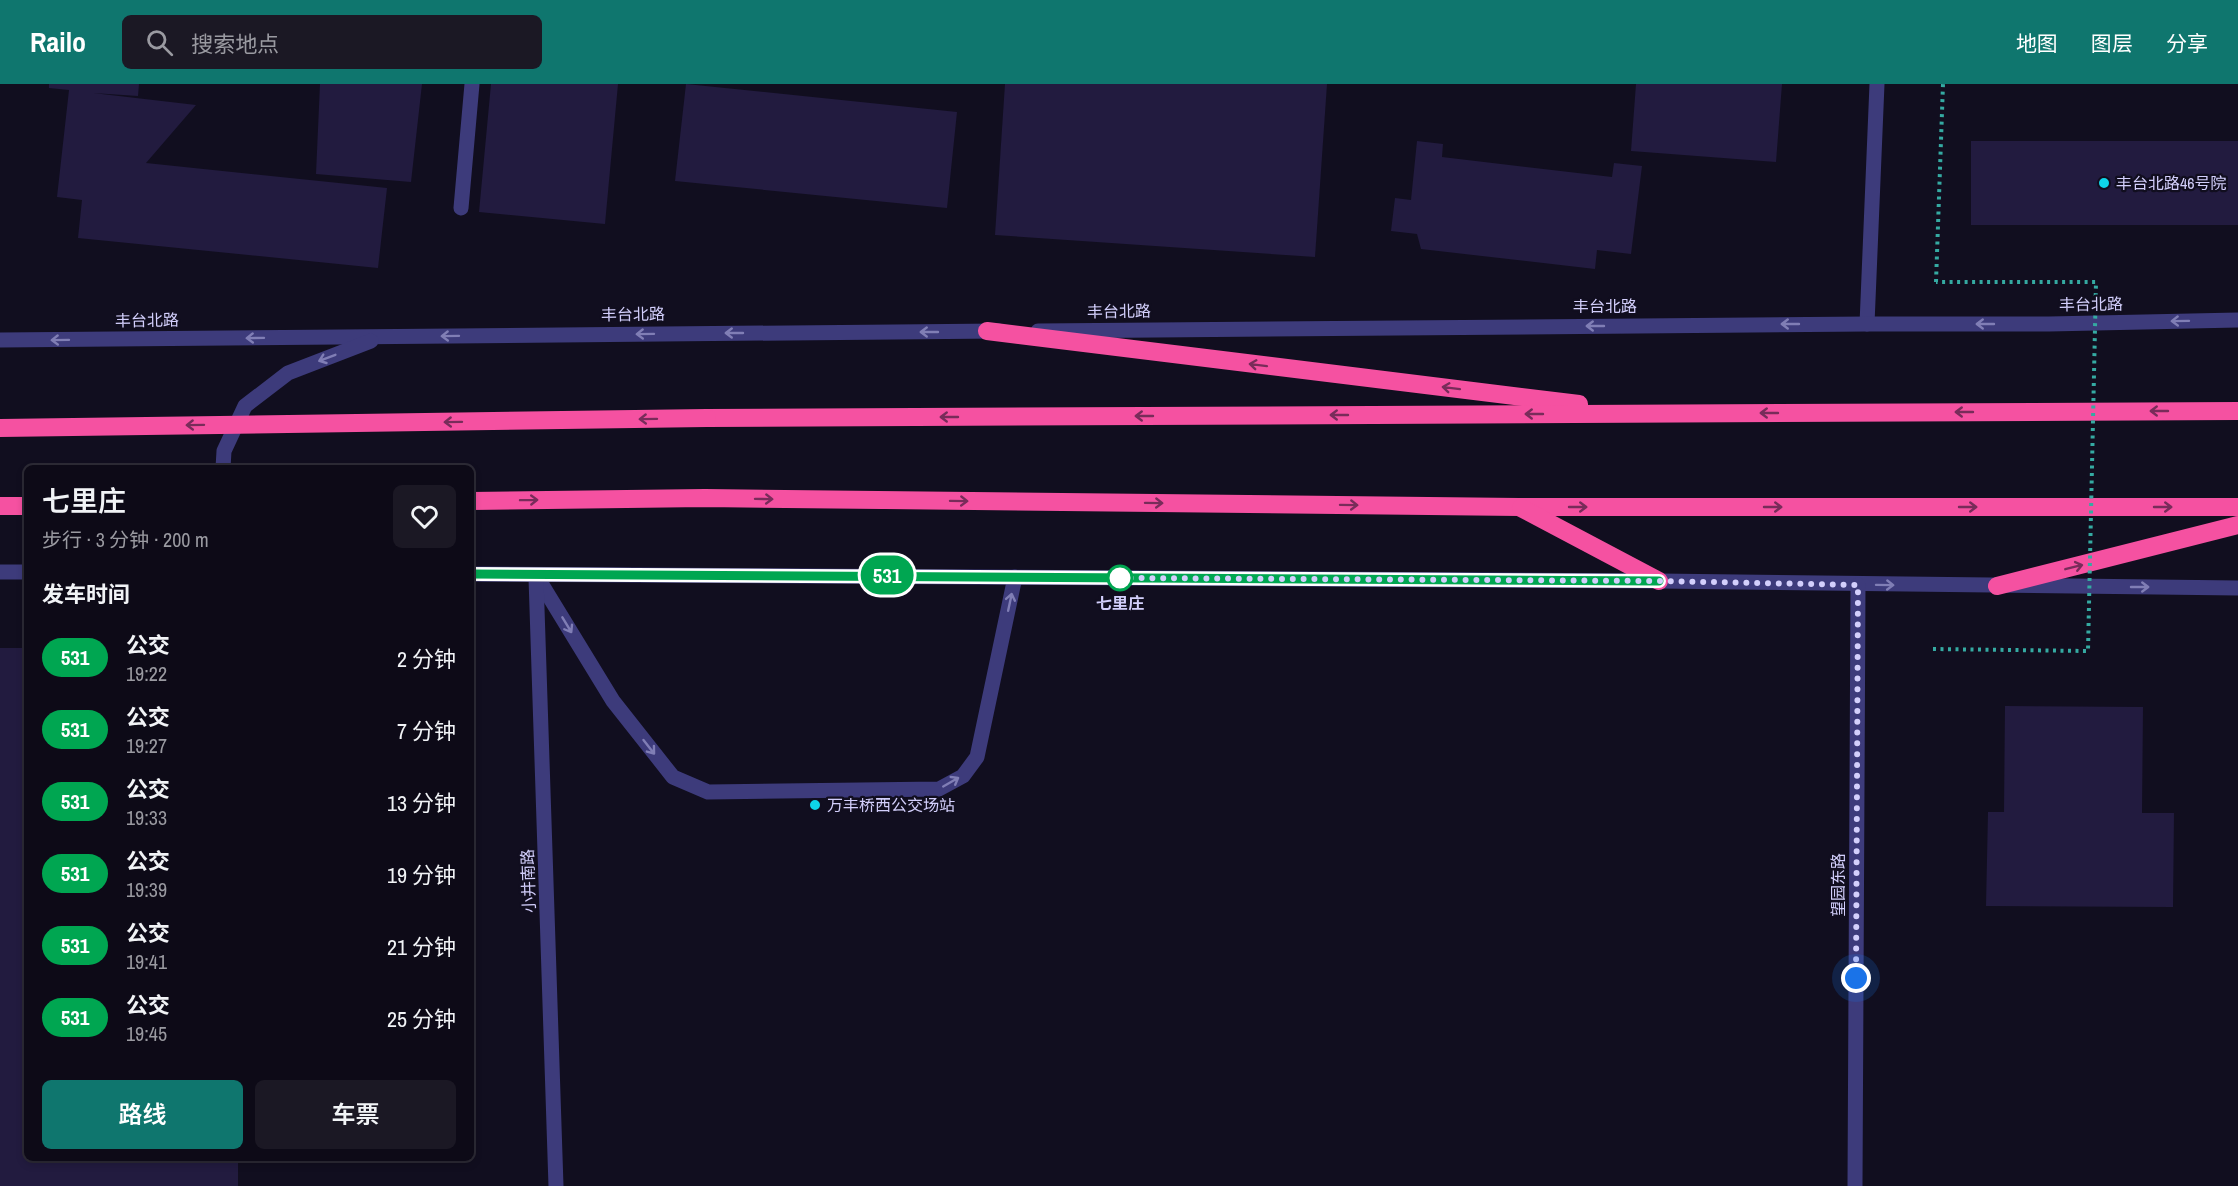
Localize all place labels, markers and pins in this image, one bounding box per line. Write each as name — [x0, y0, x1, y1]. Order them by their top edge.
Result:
place label: 丰台北路46号院 — [2116, 172, 2227, 194]
marker: 丰台北路46号院 — [2097, 176, 2111, 190]
marker: 七里庄 — [1107, 565, 1133, 591]
place label: 七里庄 — [1096, 592, 1144, 614]
place label: 万丰桥西公交场站 — [827, 794, 955, 816]
marker: 万丰桥西公交场站 — [808, 798, 822, 812]

